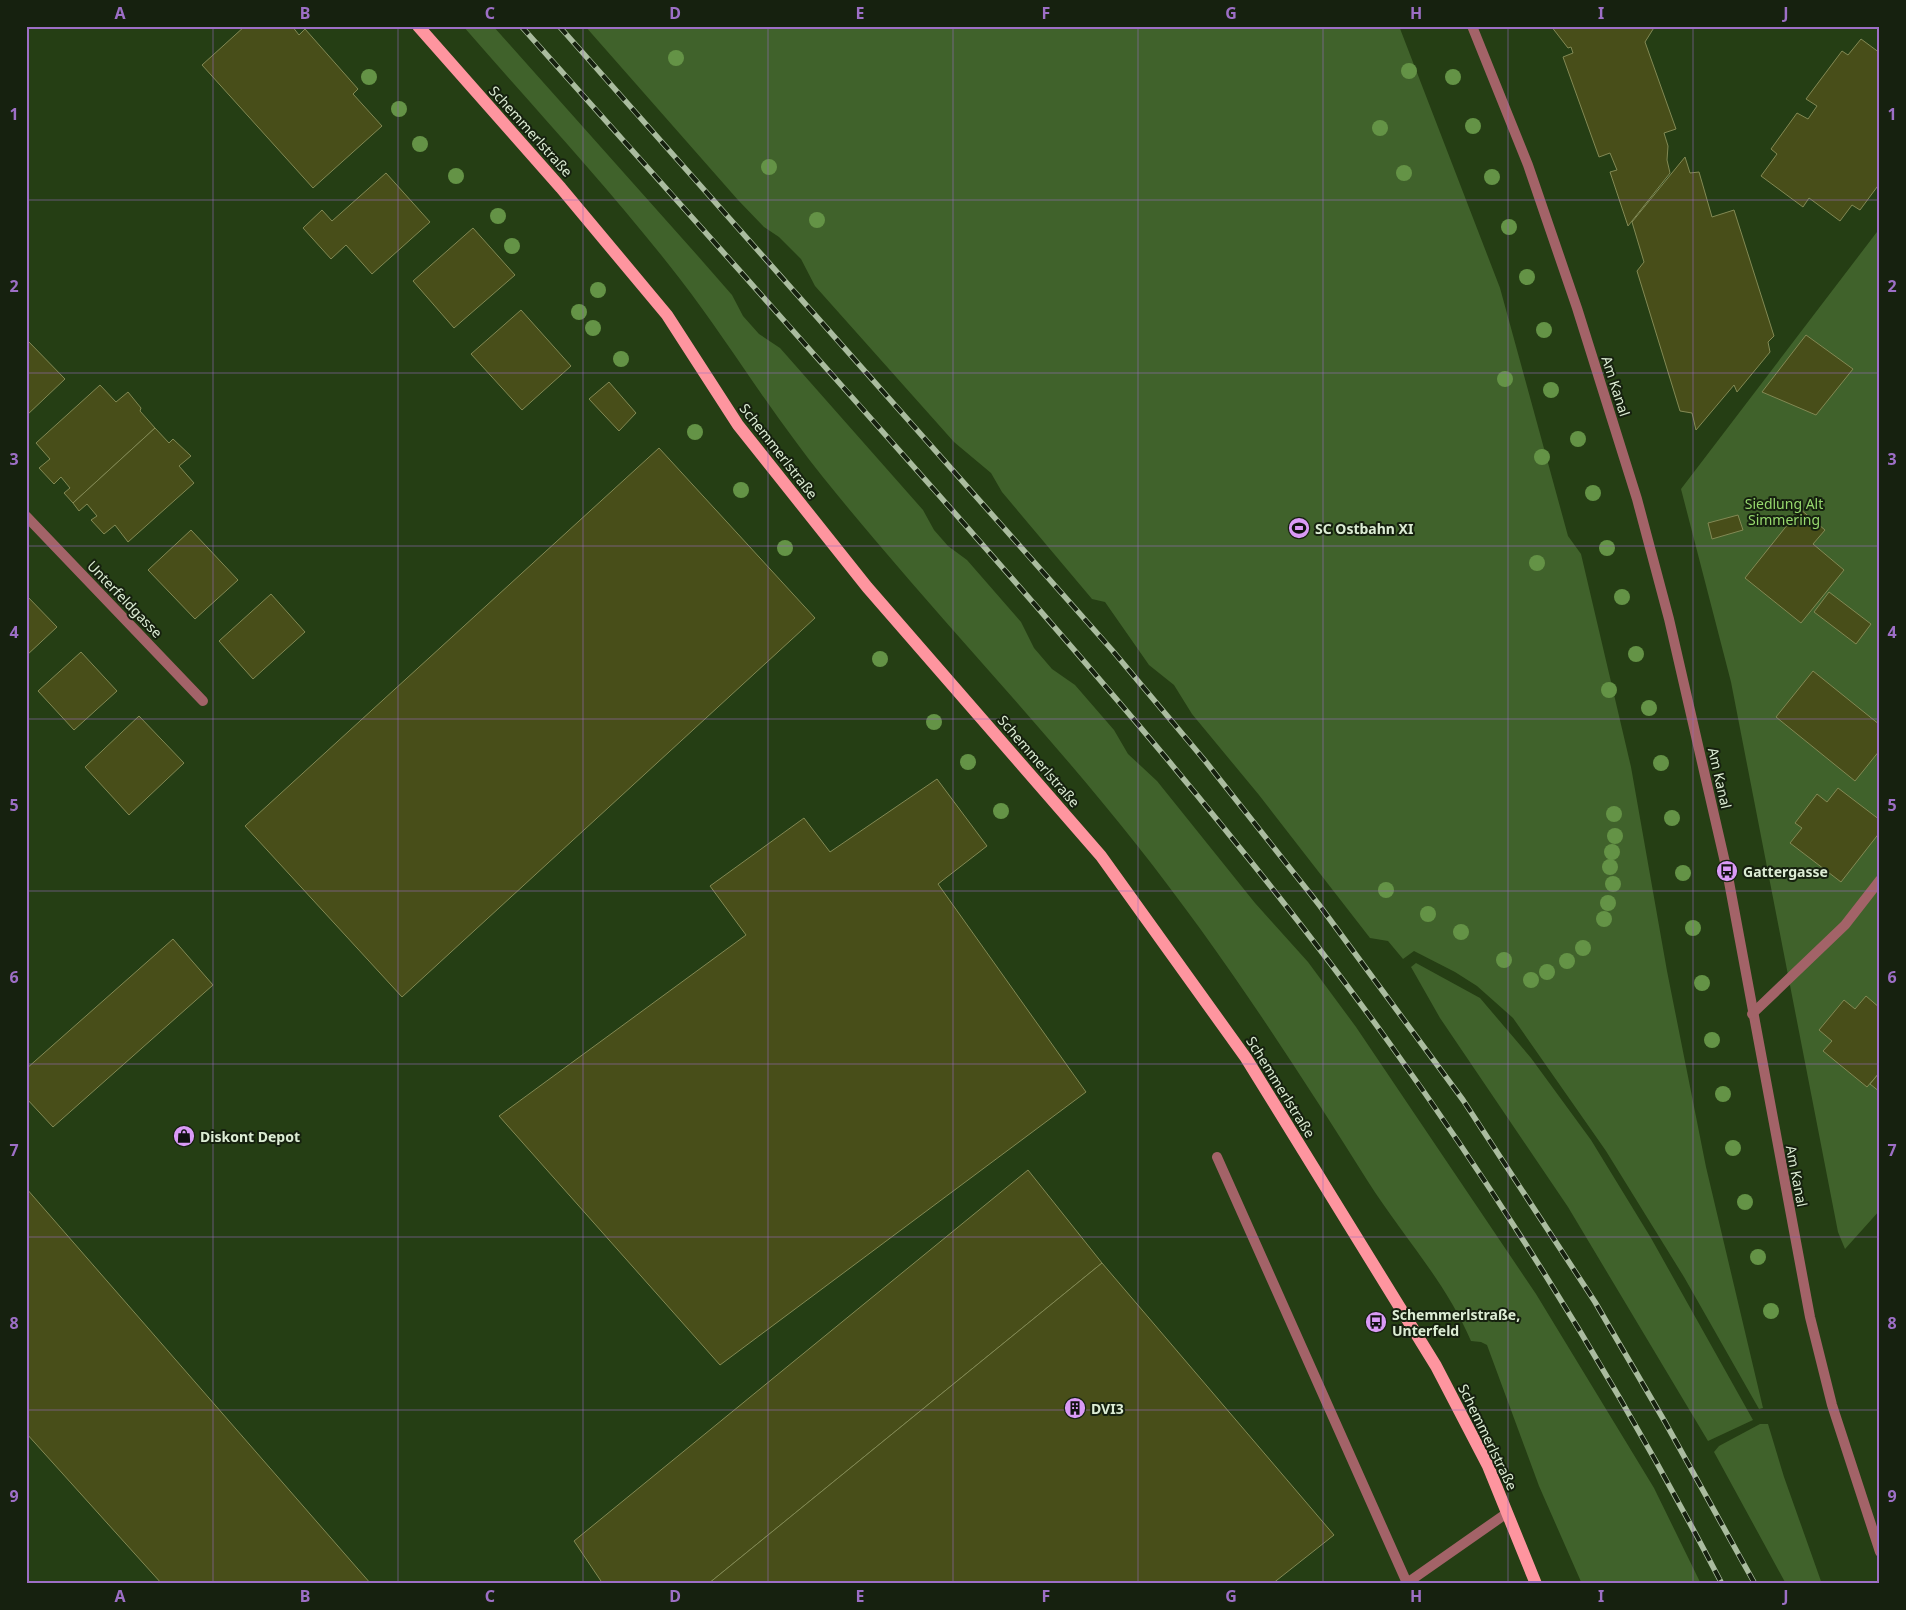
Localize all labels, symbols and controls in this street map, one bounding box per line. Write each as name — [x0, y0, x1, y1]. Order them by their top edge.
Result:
text: A — [114, 2, 126, 24]
text: B — [300, 2, 310, 24]
text: C — [485, 2, 495, 24]
text: D — [669, 2, 681, 24]
text: E — [856, 2, 865, 24]
text: F — [1042, 2, 1050, 24]
text: G — [1225, 2, 1237, 24]
text: H — [1410, 2, 1422, 24]
text: I — [1598, 2, 1604, 24]
text: J — [1781, 2, 1789, 24]
street label: Schemmerlstraße — [485, 81, 577, 181]
text: 1 — [9, 103, 19, 125]
text: 1 — [1887, 103, 1897, 125]
text: 2 — [9, 275, 19, 297]
text: 2 — [1887, 275, 1897, 297]
street label: Am Kanal — [1597, 353, 1635, 419]
street label: Schemmerlstraße — [736, 399, 822, 503]
text: 3 — [9, 448, 19, 470]
text: 3 — [1887, 448, 1897, 470]
park label: Siedlung Alt Simmering — [1745, 494, 1823, 529]
sports icon: SC Ostbahn XI — [1287, 516, 1311, 540]
place label: SC Ostbahn XI — [1315, 519, 1413, 538]
street label: Unterfeldgasse — [83, 556, 167, 642]
text: 4 — [9, 621, 19, 643]
text: 4 — [1887, 621, 1897, 643]
street label: Schemmerlstraße — [994, 711, 1084, 811]
street label: Am Kanal — [1704, 745, 1736, 811]
text: 5 — [9, 794, 19, 816]
text: 5 — [1887, 794, 1897, 816]
bus stop icon: Gattergasse — [1715, 859, 1739, 883]
place label: Gattergasse — [1743, 862, 1828, 881]
text: 6 — [9, 966, 19, 988]
text: 6 — [1887, 966, 1897, 988]
street label: Schemmerlstraße — [1242, 1033, 1320, 1141]
shop icon: Diskont Depot — [172, 1124, 196, 1148]
place label: Diskont Depot — [200, 1127, 300, 1146]
text: 7 — [9, 1139, 19, 1161]
text: 7 — [1887, 1139, 1897, 1161]
street label: Am Kanal — [1782, 1144, 1812, 1208]
place label: Schemmerlstraße, Unterfeld — [1392, 1305, 1520, 1340]
bus stop icon: Schemmerlstraße, Unterfeld — [1364, 1310, 1388, 1334]
text: 8 — [9, 1312, 19, 1334]
text: 8 — [1887, 1312, 1897, 1334]
street label: Schemmerlstraße — [1454, 1381, 1522, 1494]
building icon: DVI3 — [1063, 1396, 1087, 1420]
place label: DVI3 — [1091, 1399, 1124, 1418]
text: 9 — [9, 1485, 19, 1507]
text: 9 — [1887, 1485, 1897, 1507]
text: A — [114, 1585, 126, 1607]
text: B — [300, 1585, 310, 1607]
text: C — [485, 1585, 495, 1607]
text: D — [669, 1585, 681, 1607]
text: E — [856, 1585, 865, 1607]
text: F — [1042, 1585, 1050, 1607]
text: G — [1225, 1585, 1237, 1607]
text: H — [1410, 1585, 1422, 1607]
text: I — [1598, 1585, 1604, 1607]
text: J — [1781, 1585, 1789, 1607]

